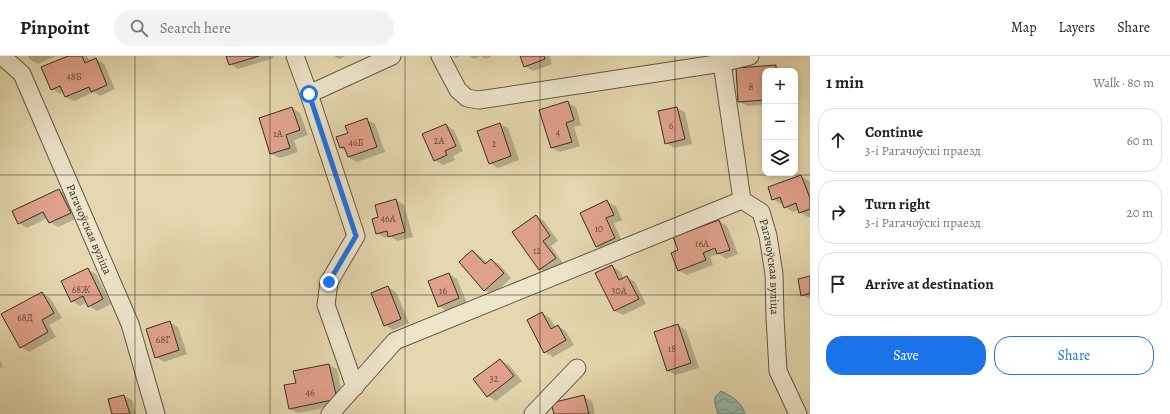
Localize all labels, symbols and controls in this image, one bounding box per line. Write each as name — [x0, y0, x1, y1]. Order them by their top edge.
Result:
search box — [114, 10, 394, 46]
text: Pinpoint — [20, 15, 90, 41]
icon: search — [128, 17, 150, 39]
text: Search here — [160, 18, 231, 38]
text: Map — [1011, 18, 1037, 37]
text: Layers — [1059, 18, 1095, 37]
text: Share — [1117, 18, 1150, 37]
map controls — [762, 68, 798, 176]
button: + — [762, 68, 798, 104]
house number: 48Б — [66, 70, 82, 83]
text: 1 min — [826, 71, 864, 94]
text: Walk · 80 m — [1093, 74, 1154, 91]
house number: 8 — [749, 80, 754, 93]
route start — [300, 85, 318, 103]
button: − — [762, 104, 798, 140]
house number: 6 — [669, 119, 674, 132]
text: Continue — [865, 122, 923, 142]
house number: 4 — [556, 126, 561, 139]
house number: 1А — [273, 127, 283, 140]
icon: ahead — [827, 129, 849, 151]
text: 60 m — [1127, 132, 1153, 149]
house number: 2А — [434, 134, 444, 147]
house number: 46Б — [348, 136, 364, 149]
house number: 2 — [492, 137, 497, 150]
button: layers — [762, 140, 798, 176]
text: 3-і Рагачоўскі праезд — [865, 142, 981, 159]
street label: Рагачоўская вуліца — [62, 182, 116, 277]
text: Turn right — [865, 194, 930, 214]
icon: right — [827, 201, 849, 223]
text: 20 m — [1127, 204, 1153, 221]
house number: 46А — [381, 212, 396, 225]
text: 3-і Рагачоўскі праезд — [865, 214, 981, 231]
street label: Рагачоўская вуліца — [755, 217, 783, 315]
house number: 10 — [595, 222, 603, 235]
house number: 16А — [695, 237, 709, 250]
house number: 12 — [533, 244, 541, 257]
route end — [320, 273, 338, 291]
icon: arrive — [827, 273, 849, 295]
text: Arrive at destination — [865, 274, 994, 294]
house number: 68Ж — [72, 283, 91, 296]
house number: 16 — [439, 284, 447, 297]
house number: 30А — [611, 284, 627, 297]
house number: 68Д — [17, 311, 33, 324]
house number: 68Г — [156, 333, 170, 346]
button: Save — [826, 336, 986, 375]
button: Share — [994, 336, 1154, 375]
house number: 18 — [668, 342, 676, 355]
house number: 32 — [490, 372, 499, 385]
house number: 46 — [305, 386, 315, 399]

